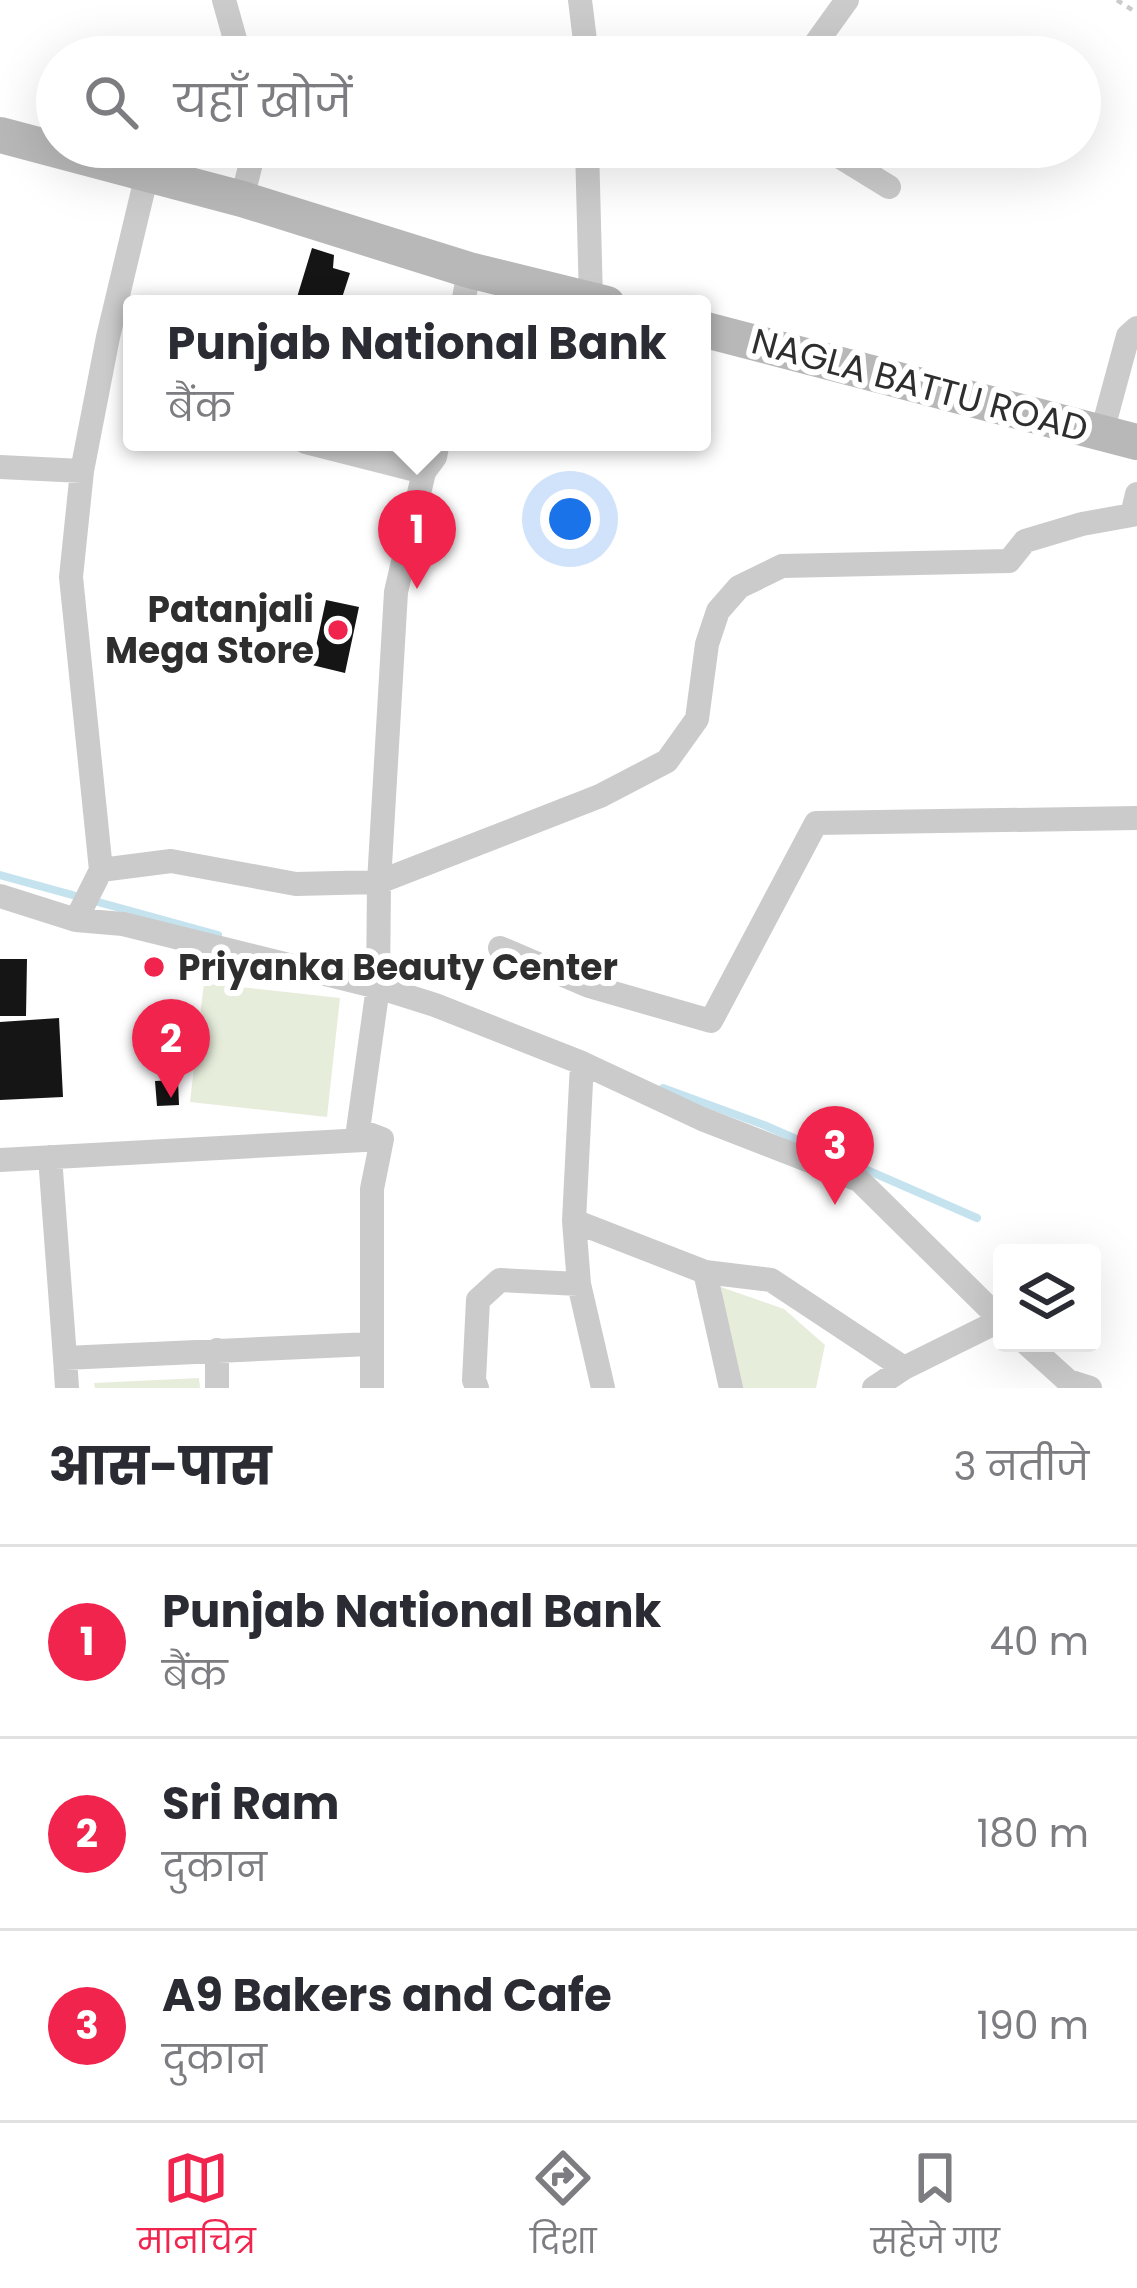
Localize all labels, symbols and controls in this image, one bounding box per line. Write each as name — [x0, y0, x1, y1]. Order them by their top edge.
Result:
search box — [36, 36, 1101, 168]
icon: search — [78, 69, 144, 135]
text: यहाँ खोजें — [174, 70, 352, 133]
popup — [123, 295, 711, 451]
text: Punjab National Bank — [167, 312, 667, 375]
street label: NAGLA BATTU ROAD — [746, 316, 1094, 454]
text: बैंक — [167, 380, 233, 435]
your location — [540, 489, 600, 549]
pin: 1 — [378, 490, 456, 589]
place label: Patanjali Mega Store — [105, 584, 314, 676]
marker: Patanjali Mega Store — [325, 617, 351, 643]
place label: Priyanka Beauty Center — [178, 942, 618, 993]
marker: Priyanka Beauty Center — [141, 954, 167, 980]
pin: 2 — [132, 999, 210, 1098]
pin: 3 — [796, 1106, 874, 1205]
map controls — [993, 1244, 1101, 1352]
button: layers — [993, 1244, 1101, 1352]
text: आस-पास — [48, 1430, 272, 1502]
text: 3 नतीजे — [954, 1439, 1089, 1494]
text: Punjab National Bank — [162, 1580, 661, 1643]
text: 1 — [80, 1614, 94, 1669]
text: 40 m — [989, 1614, 1089, 1669]
text: बैंक — [162, 1648, 228, 1703]
text: Sri Ram — [162, 1772, 339, 1835]
text: 2 — [76, 1806, 98, 1861]
text: 180 m — [977, 1806, 1089, 1861]
text: दुकान — [162, 1840, 267, 1895]
text: A9 Bakers and Cafe — [162, 1964, 612, 2027]
text: 3 — [75, 1998, 99, 2053]
text: 190 m — [977, 1998, 1089, 2053]
text: दुकान — [162, 2032, 267, 2087]
tab: मानचित्र — [137, 2145, 256, 2267]
tab: दिशा — [530, 2145, 596, 2267]
tab: सहेजे गए — [871, 2145, 1000, 2267]

